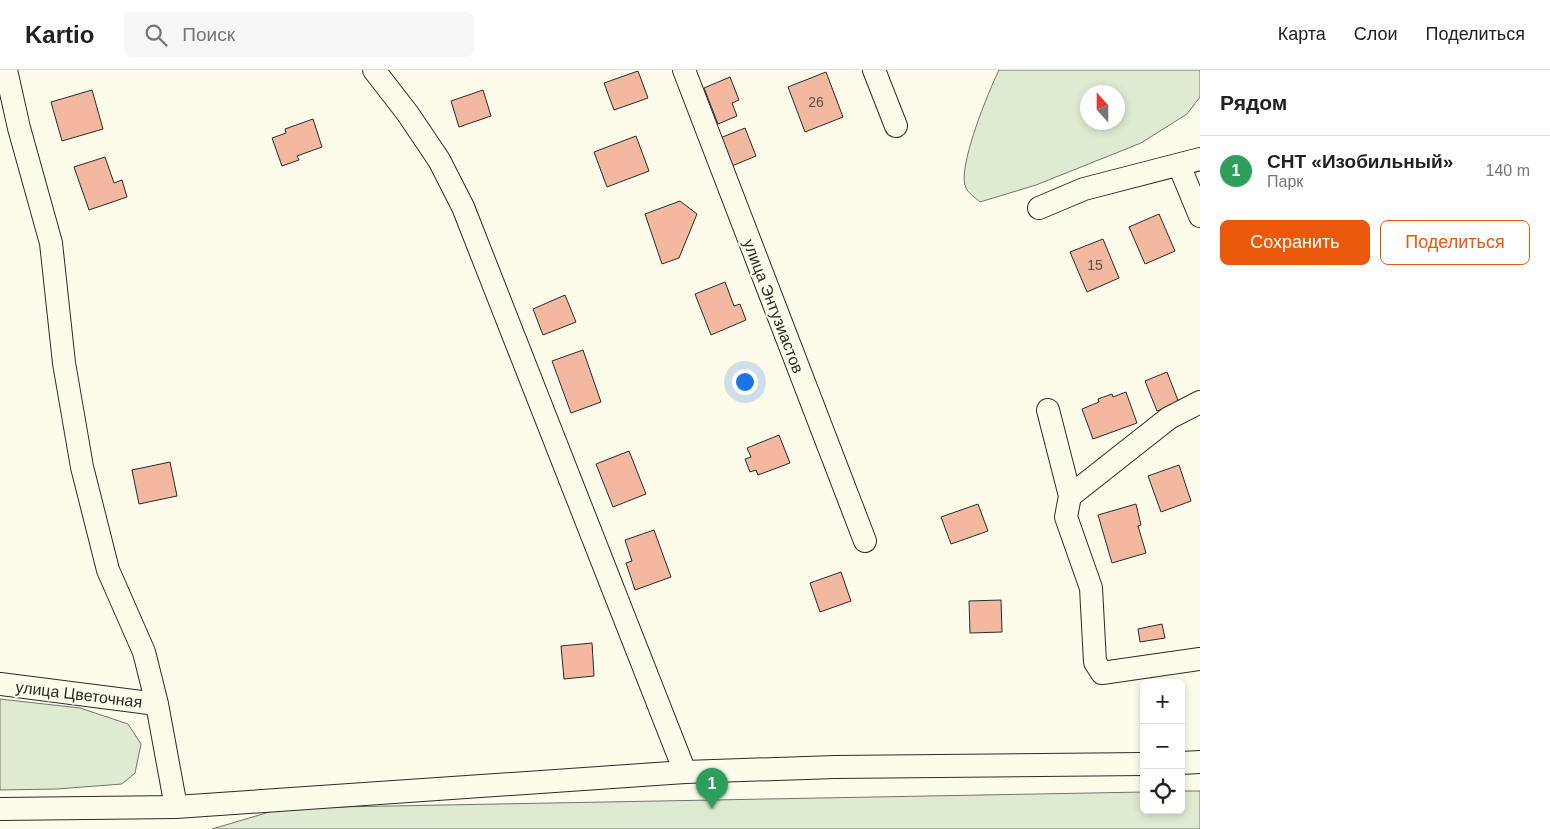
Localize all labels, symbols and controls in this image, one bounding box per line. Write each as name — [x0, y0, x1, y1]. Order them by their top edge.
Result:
search box — [124, 12, 474, 57]
text: Kartio — [25, 21, 94, 48]
icon: search — [142, 21, 170, 49]
text: Поиск — [182, 24, 235, 45]
text: Карта — [1278, 24, 1326, 44]
text: Слои — [1354, 24, 1398, 44]
text: Поделиться — [1426, 24, 1525, 44]
north arrow — [1080, 85, 1125, 130]
text: Рядом — [1220, 91, 1287, 114]
house number: 26 — [808, 94, 824, 110]
text: СНТ «Изобильный» — [1267, 151, 1453, 172]
text: 1 — [1232, 162, 1240, 179]
text: 140 m — [1486, 162, 1530, 179]
text: Парк — [1267, 173, 1303, 190]
button: Сохранить — [1220, 220, 1370, 265]
button: Поделиться — [1380, 220, 1530, 265]
street label: улица Энтузиастов — [740, 237, 807, 376]
house number: 15 — [1087, 257, 1103, 273]
your location — [732, 369, 758, 395]
street label: улица Цветочная — [15, 678, 143, 711]
map controls — [1140, 679, 1185, 814]
button: + — [1140, 679, 1185, 724]
button: − — [1140, 724, 1185, 769]
pin: 1 — [696, 768, 728, 809]
button: locate — [1140, 769, 1185, 814]

